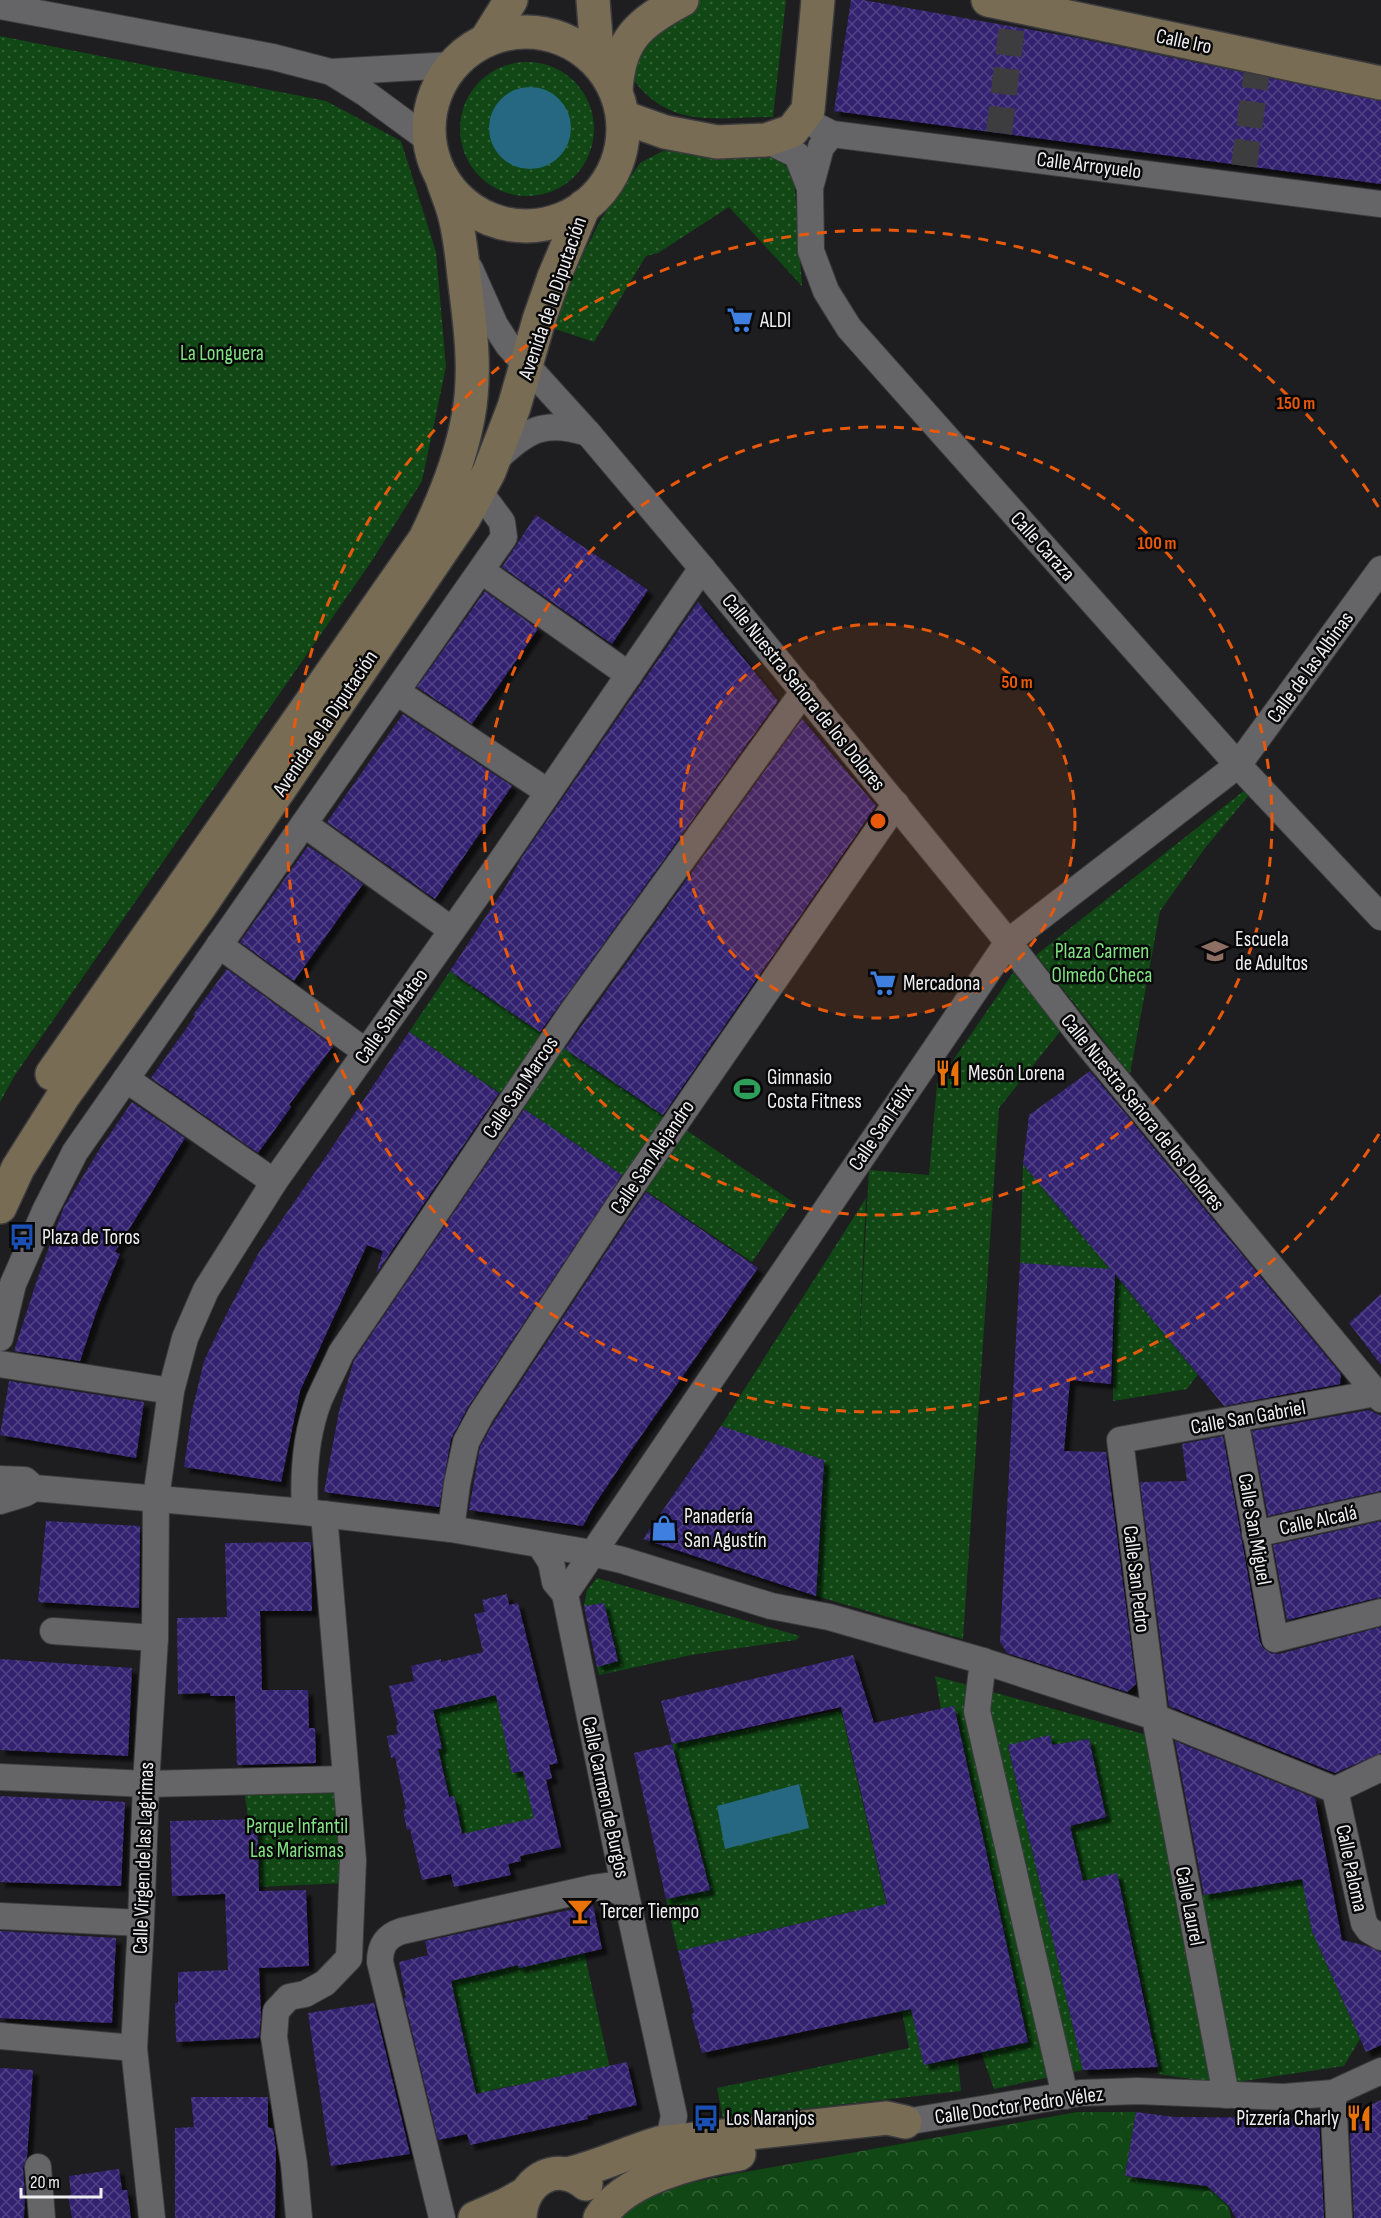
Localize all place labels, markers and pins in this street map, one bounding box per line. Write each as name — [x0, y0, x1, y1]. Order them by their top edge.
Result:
supermarket icon: ALDI — [725, 305, 755, 335]
place label: ALDI — [759, 308, 791, 333]
centre of rings — [868, 811, 888, 831]
place label: Escuela de Adultos — [1235, 927, 1308, 976]
school or university icon: Escuela de Adultos — [1200, 936, 1230, 966]
supermarket icon: Mercadona — [868, 968, 898, 998]
place label: Mercadona — [903, 971, 980, 996]
restaurant icon: Mesón Lorena — [933, 1058, 963, 1088]
place label: Mesón Lorena — [968, 1061, 1065, 1086]
place label: Gimnasio Costa Fitness — [767, 1065, 862, 1114]
sports icon: Gimnasio Costa Fitness — [732, 1074, 762, 1104]
bus stop icon: Plaza de Toros — [7, 1222, 37, 1252]
place label: Plaza de Toros — [42, 1225, 140, 1250]
place label: Panadería San Agustín — [684, 1504, 767, 1553]
shop icon: Panadería San Agustín — [649, 1513, 679, 1543]
bar icon: Tercer Tiempo — [565, 1896, 595, 1926]
place label: Tercer Tiempo — [600, 1899, 699, 1924]
bus stop icon: Los Naranjos — [691, 2103, 721, 2133]
restaurant icon: Pizzería Charly — [1344, 2103, 1374, 2133]
place label: Los Naranjos — [726, 2106, 815, 2131]
place label: Pizzería Charly — [1236, 2106, 1339, 2131]

